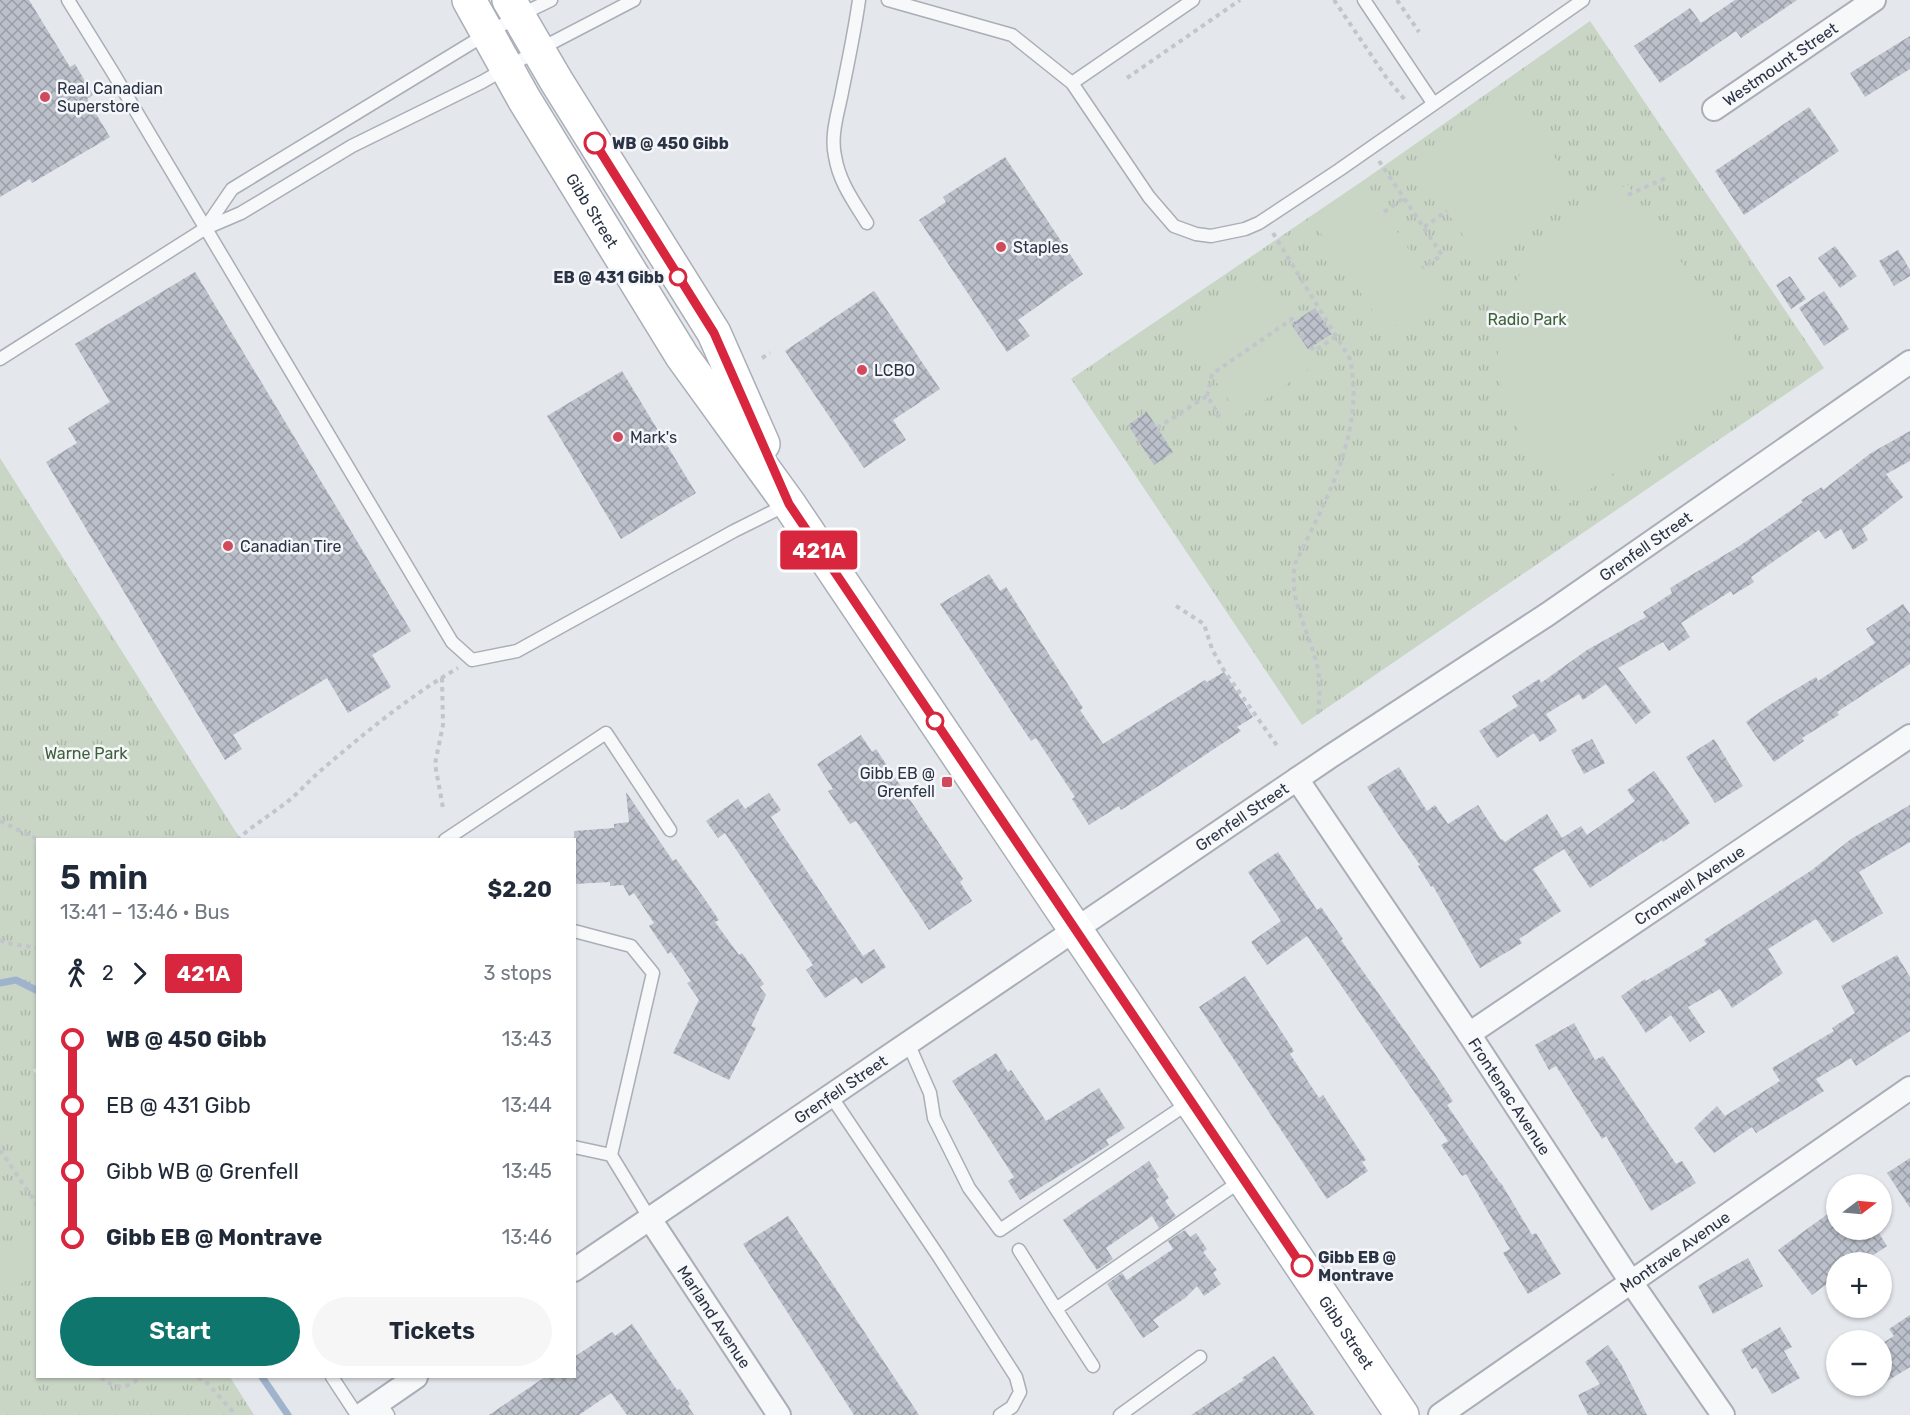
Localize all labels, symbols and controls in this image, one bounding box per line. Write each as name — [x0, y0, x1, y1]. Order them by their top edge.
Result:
street label: Westmount Street — [1719, 18, 1841, 110]
place label: Real Canadian Superstore — [57, 79, 163, 116]
marker: Real Canadian Superstore — [38, 90, 52, 104]
marker: WB @ 450 Gibb — [584, 132, 606, 154]
place label: WB @ 450 Gibb — [612, 134, 729, 153]
street label: Gibb Street — [562, 170, 623, 251]
place label: Staples — [1013, 238, 1069, 257]
marker: Staples — [994, 240, 1008, 254]
place label: EB @ 431 Gibb — [553, 268, 664, 287]
marker: EB @ 431 Gibb — [669, 268, 687, 286]
park label: Radio Park — [1487, 310, 1567, 329]
place label: LCBO — [874, 361, 915, 380]
marker: LCBO — [855, 363, 869, 377]
place label: Mark's — [630, 428, 677, 447]
marker: Mark's — [611, 430, 625, 444]
street label: Grenfell Street — [1595, 507, 1695, 585]
line badge: 421A — [777, 530, 861, 570]
place label: Canadian Tire — [240, 537, 341, 556]
text: 421A — [792, 538, 846, 563]
marker: Canadian Tire — [221, 539, 235, 553]
unlabelled marker — [926, 712, 944, 730]
park label: Warne Park — [44, 744, 128, 763]
place label: Gibb EB @ Grenfell — [860, 764, 935, 801]
marker: Gibb EB @ Grenfell — [940, 775, 954, 789]
street label: Grenfell Street — [1191, 778, 1292, 855]
street label: Cromwell Avenue — [1631, 841, 1748, 929]
text: 5 min — [60, 858, 148, 897]
text: $2.20 — [487, 876, 552, 903]
text: 13:41 – 13:46 · Bus — [60, 900, 230, 924]
icon: walk — [60, 957, 93, 990]
icon: forward — [123, 957, 156, 990]
text: 2 — [102, 961, 114, 985]
text: 421A — [177, 961, 230, 986]
text: 3 stops — [483, 961, 552, 985]
text: WB @ 450 Gibb — [106, 1026, 267, 1053]
text: 13:43 — [502, 1027, 552, 1051]
street label: Frontenac Avenue — [1465, 1034, 1555, 1158]
street label: Grenfell Street — [790, 1051, 891, 1127]
text: EB @ 431 Gibb — [106, 1092, 251, 1119]
text: 13:44 — [501, 1093, 552, 1117]
text: Gibb WB @ Grenfell — [106, 1158, 299, 1185]
text: 13:45 — [502, 1159, 552, 1183]
north arrow — [1826, 1174, 1892, 1240]
map controls — [1826, 1174, 1892, 1396]
street label: Montrave Avenue — [1616, 1207, 1733, 1296]
text: Gibb EB @ Montrave — [106, 1224, 322, 1251]
text: 13:46 — [502, 1225, 552, 1249]
place label: Gibb EB @ Montrave — [1318, 1248, 1396, 1285]
button: + — [1826, 1252, 1892, 1318]
marker: Gibb EB @ Montrave — [1291, 1255, 1313, 1277]
street label: Marland Avenue — [674, 1262, 755, 1372]
street label: Gibb Street — [1315, 1292, 1378, 1373]
button: Start — [60, 1297, 300, 1366]
button: Tickets — [312, 1297, 552, 1366]
button: − — [1826, 1330, 1892, 1396]

